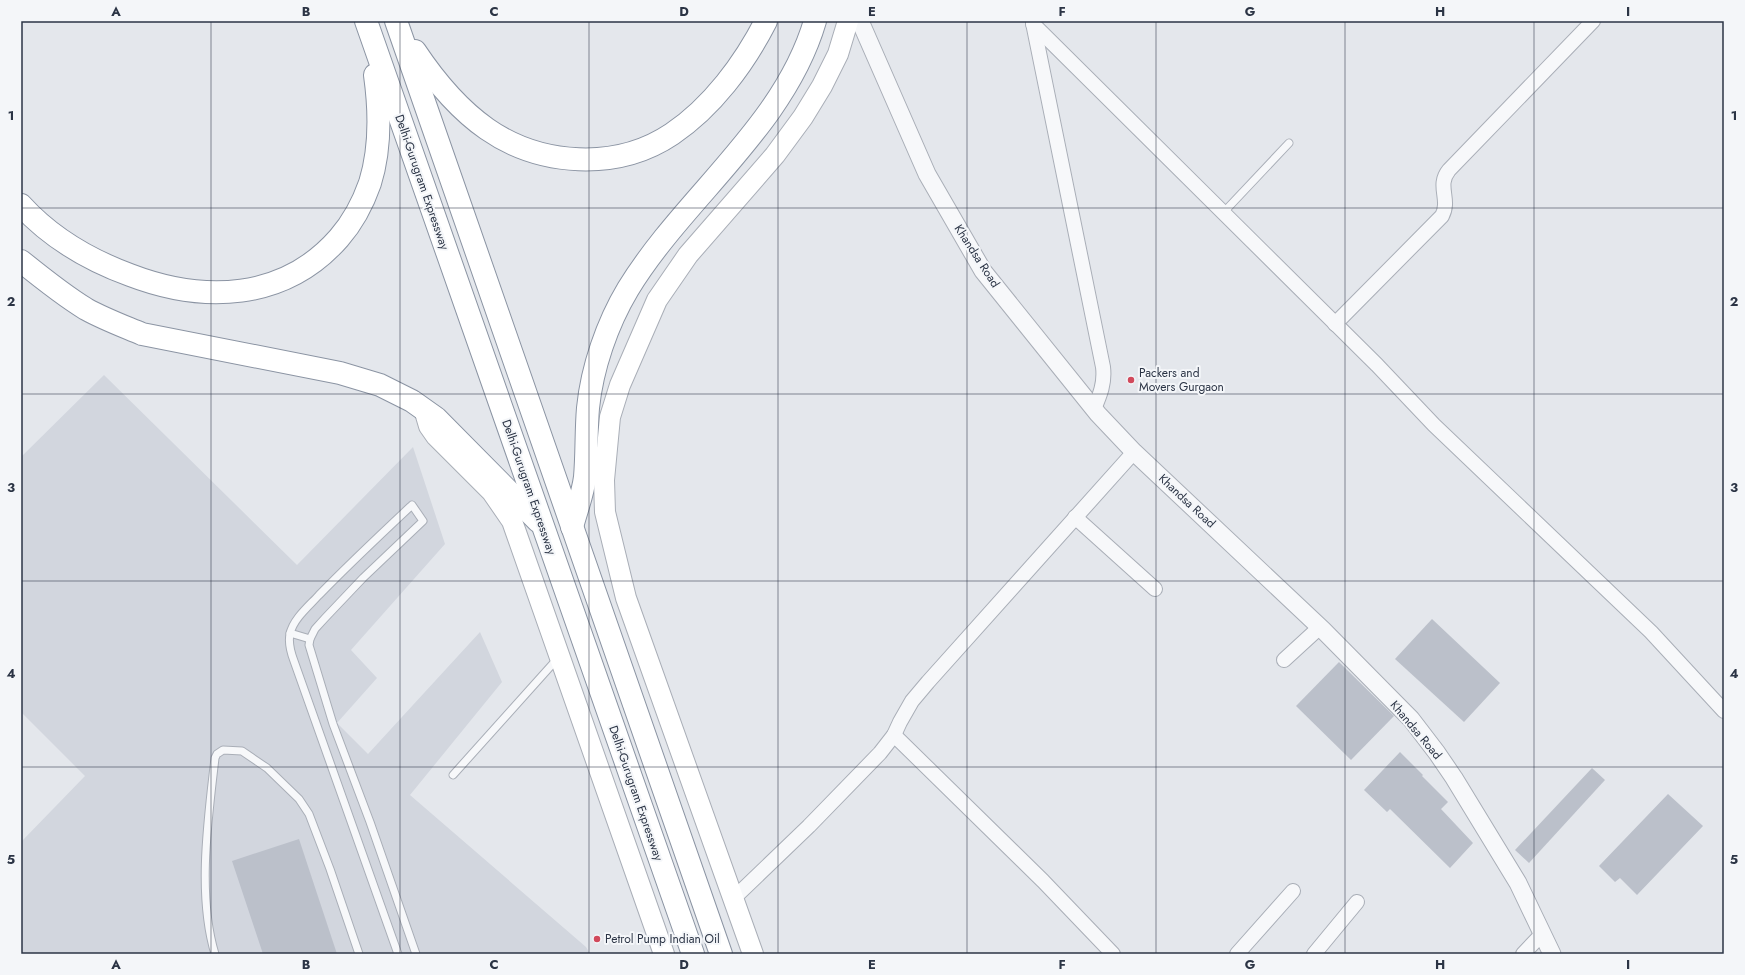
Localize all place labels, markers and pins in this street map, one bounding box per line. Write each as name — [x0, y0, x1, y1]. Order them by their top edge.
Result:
place label: Packers and Movers Gurgaon — [1139, 364, 1224, 396]
marker: Packers and Movers Gurgaon — [1126, 375, 1136, 385]
place label: Petrol Pump Indian Oil — [605, 930, 720, 948]
marker: Petrol Pump Indian Oil — [592, 934, 602, 944]

